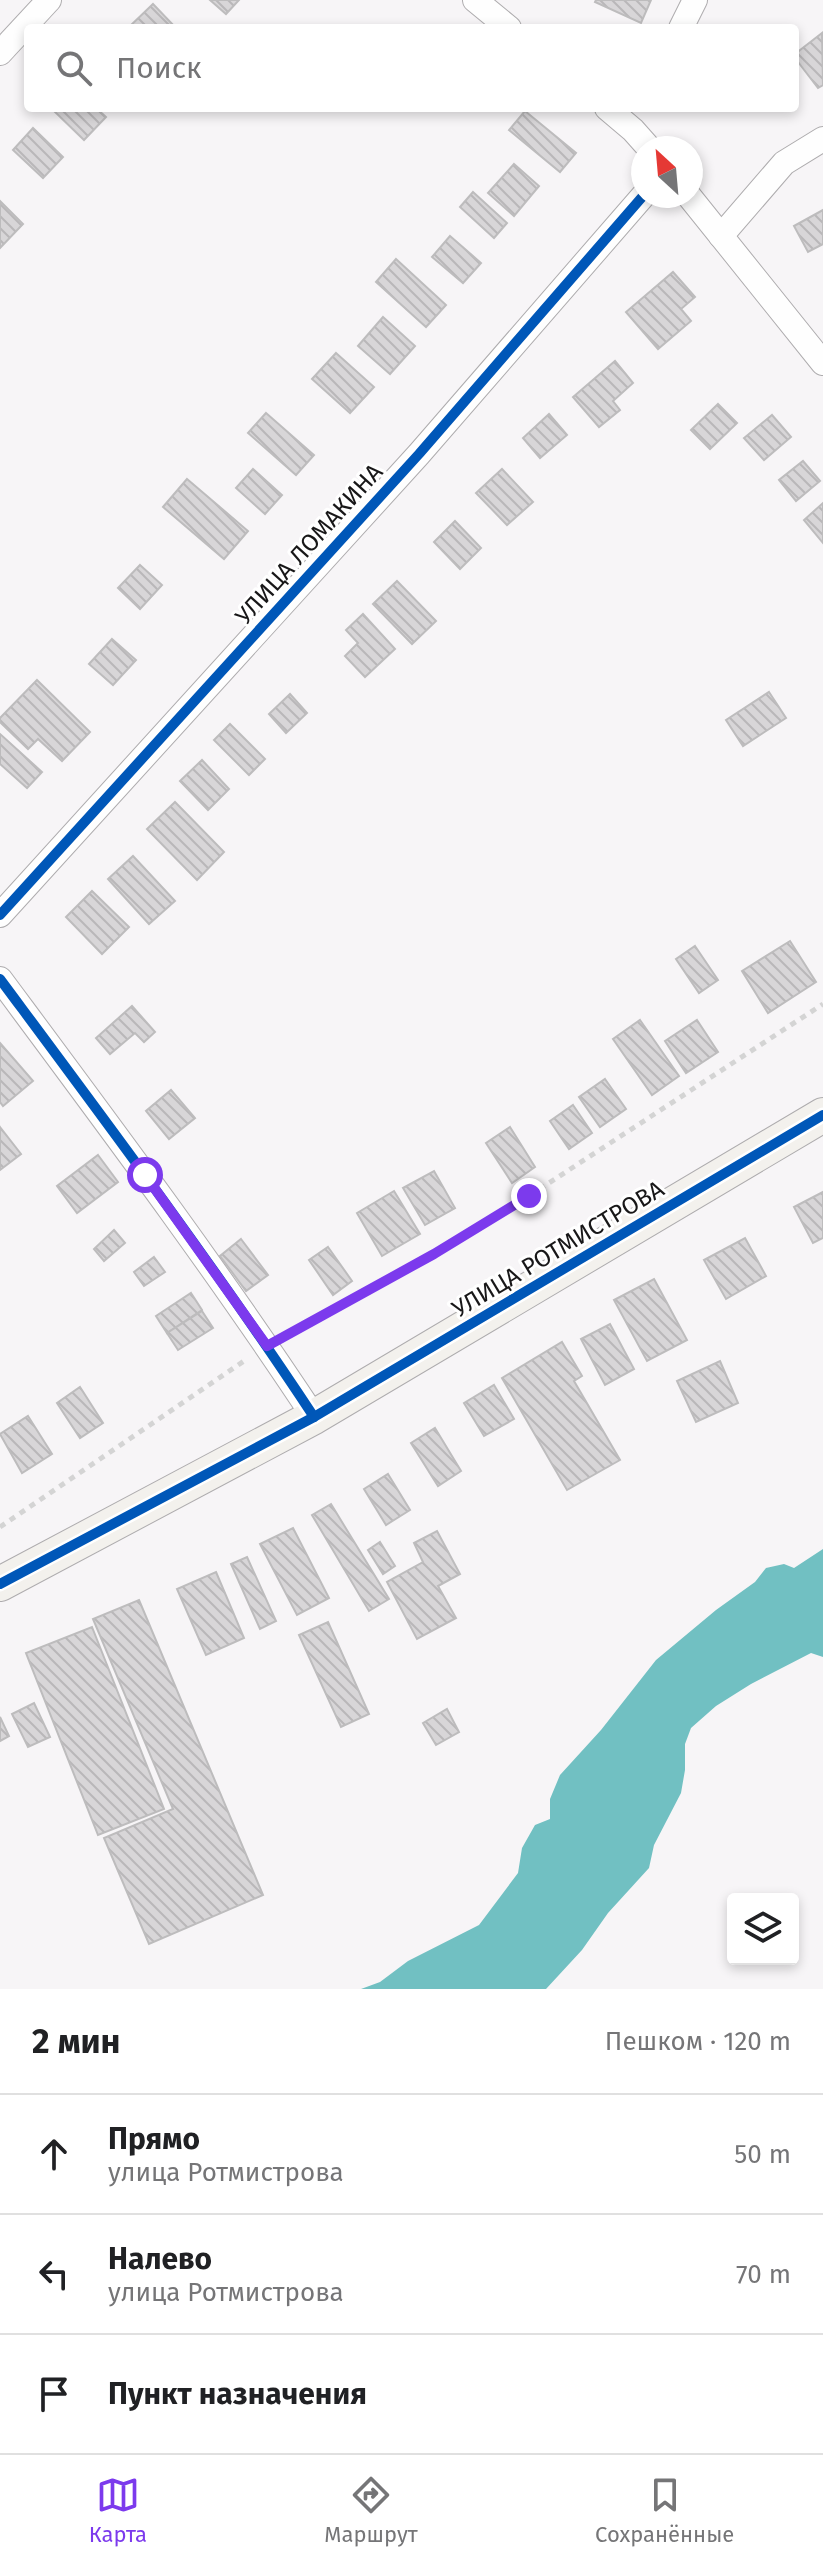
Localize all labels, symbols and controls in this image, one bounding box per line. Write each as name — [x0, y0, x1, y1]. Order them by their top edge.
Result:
search box — [24, 24, 799, 112]
icon: search — [52, 46, 96, 90]
text: Поиск — [116, 50, 202, 86]
north arrow — [631, 136, 703, 208]
street label: УЛИЦА ЛОМАКИНА — [230, 458, 388, 630]
route start — [127, 1157, 163, 1193]
street label: УЛИЦА РОТМИСТРОВА — [447, 1175, 669, 1323]
route end — [511, 1178, 547, 1214]
map controls — [727, 1893, 799, 1965]
button: layers — [727, 1893, 799, 1965]
text: 2 мин — [32, 2021, 121, 2062]
text: Пешком · 120 m — [605, 2026, 791, 2057]
text: Прямо — [108, 2121, 200, 2157]
icon: ahead — [32, 2132, 76, 2176]
text: 50 m — [734, 2139, 791, 2170]
text: улица Ротмистрова — [108, 2157, 344, 2188]
text: Налево — [108, 2241, 212, 2277]
icon: left — [32, 2252, 76, 2296]
text: 70 m — [736, 2259, 791, 2290]
text: улица Ротмистрова — [108, 2277, 344, 2308]
icon: arrive — [32, 2372, 76, 2416]
text: Пункт назначения — [108, 2376, 367, 2412]
tab: Карта — [89, 2473, 147, 2548]
tab: Маршрут — [324, 2473, 418, 2548]
tab: Сохранённые — [595, 2473, 734, 2548]

